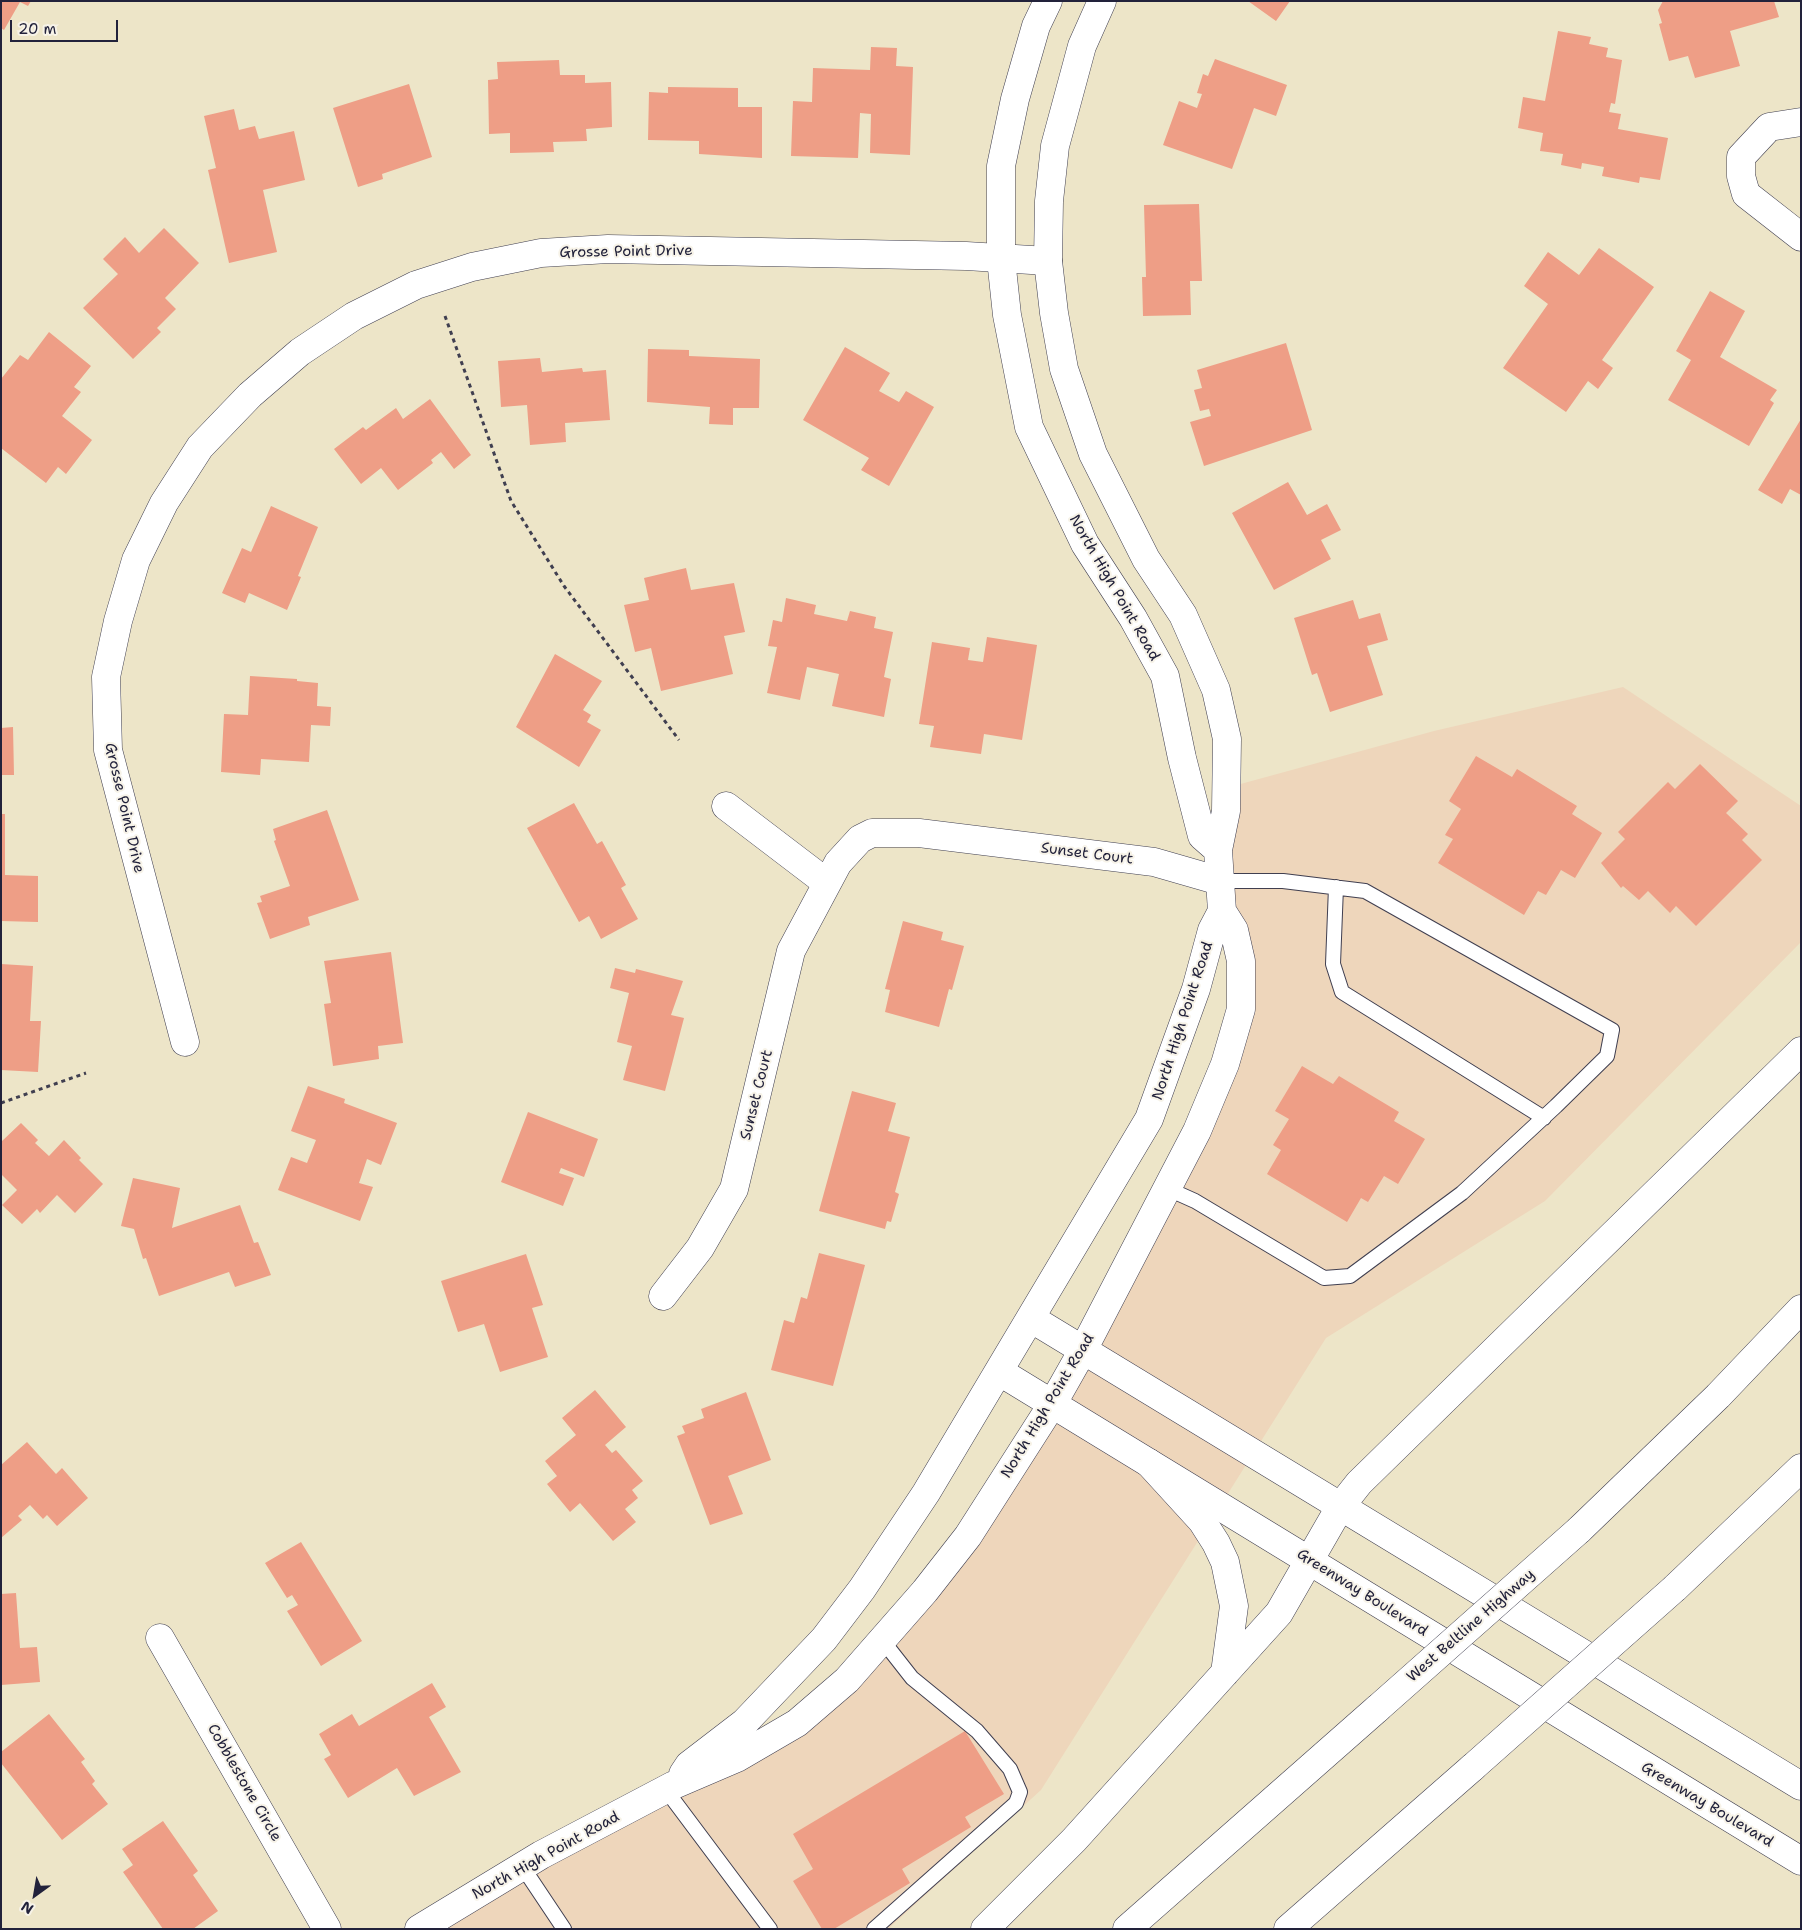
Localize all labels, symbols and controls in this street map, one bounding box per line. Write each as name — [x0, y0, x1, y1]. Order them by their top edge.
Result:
scale bar — [12, 10, 120, 42]
text: 20 m — [18, 19, 57, 39]
street label: Grosse Point Drive — [559, 242, 693, 262]
street label: North High Point Road — [1065, 512, 1163, 664]
street label: Grosse Point Drive — [100, 741, 148, 875]
street label: Sunset Court — [1040, 839, 1134, 869]
street label: North High Point Road — [1149, 939, 1217, 1103]
street label: Sunset Court — [737, 1048, 777, 1142]
street label: North High Point Road — [998, 1330, 1098, 1482]
street label: Greenway Boulevard — [1293, 1545, 1431, 1641]
street label: West Beltline Highway — [1403, 1566, 1539, 1686]
street label: Cobblestone Circle — [203, 1721, 285, 1845]
street label: Greenway Boulevard — [1638, 1758, 1776, 1852]
street label: North High Point Road — [469, 1808, 623, 1904]
north arrow — [10, 1870, 60, 1920]
text: N — [18, 1897, 37, 1918]

